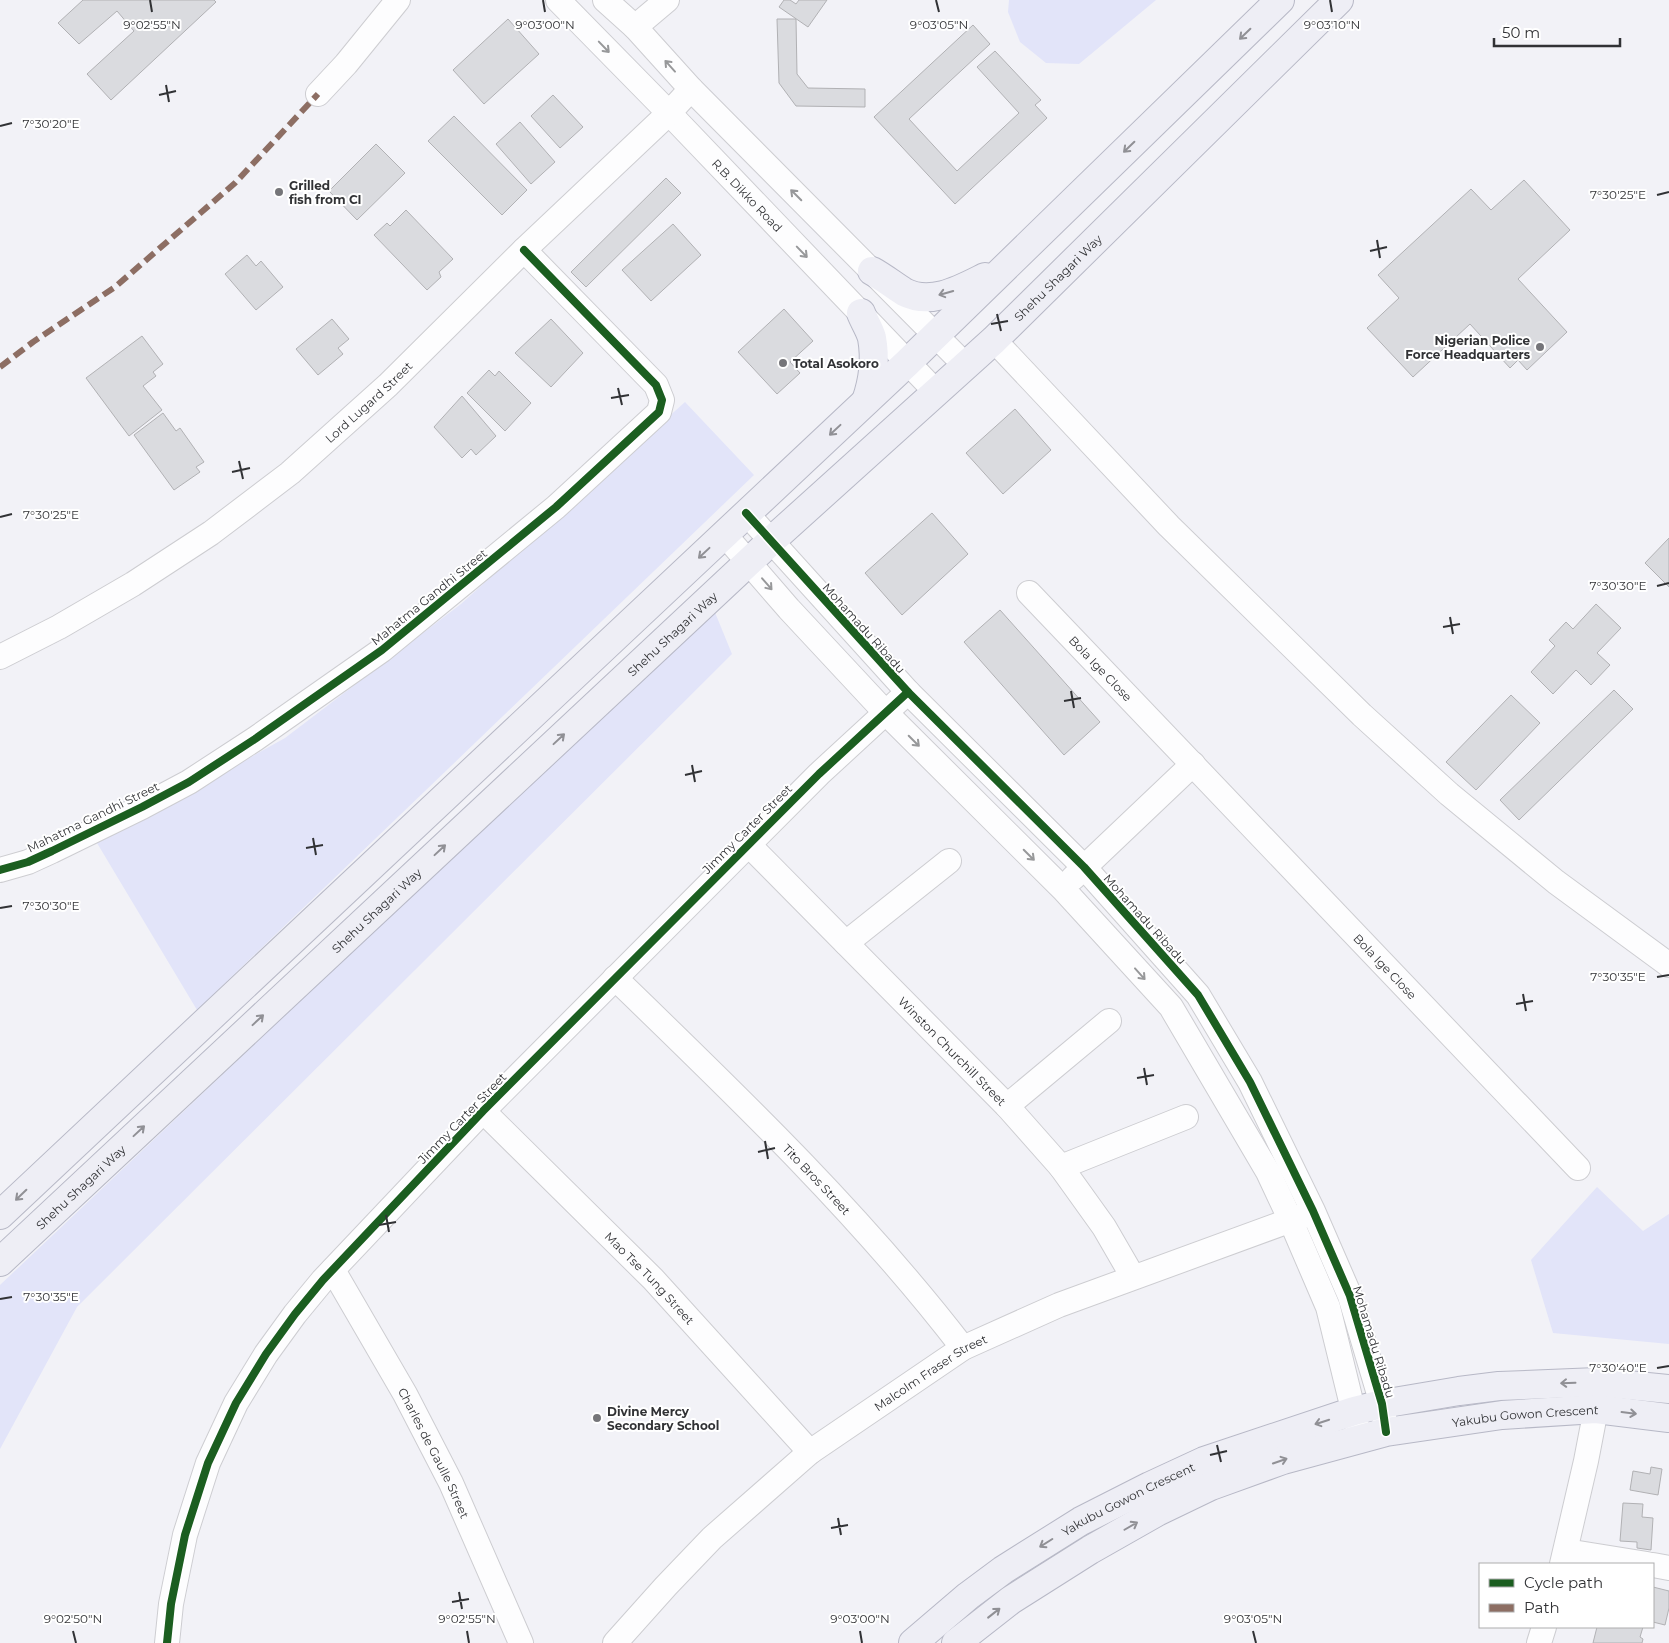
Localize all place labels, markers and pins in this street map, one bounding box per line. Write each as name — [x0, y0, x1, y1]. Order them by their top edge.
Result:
place label: Grilled fish from CI — [289, 178, 362, 207]
marker: Grilled fish from CI — [273, 186, 285, 198]
place label: Nigerian Police Force Headquarters — [1405, 333, 1531, 362]
marker: Nigerian Police Force Headquarters — [1534, 341, 1546, 353]
place label: Total Asokoro — [793, 356, 879, 371]
marker: Total Asokoro — [777, 357, 789, 369]
place label: Divine Mercy Secondary School — [607, 1404, 719, 1433]
marker: Divine Mercy Secondary School — [591, 1412, 603, 1424]

